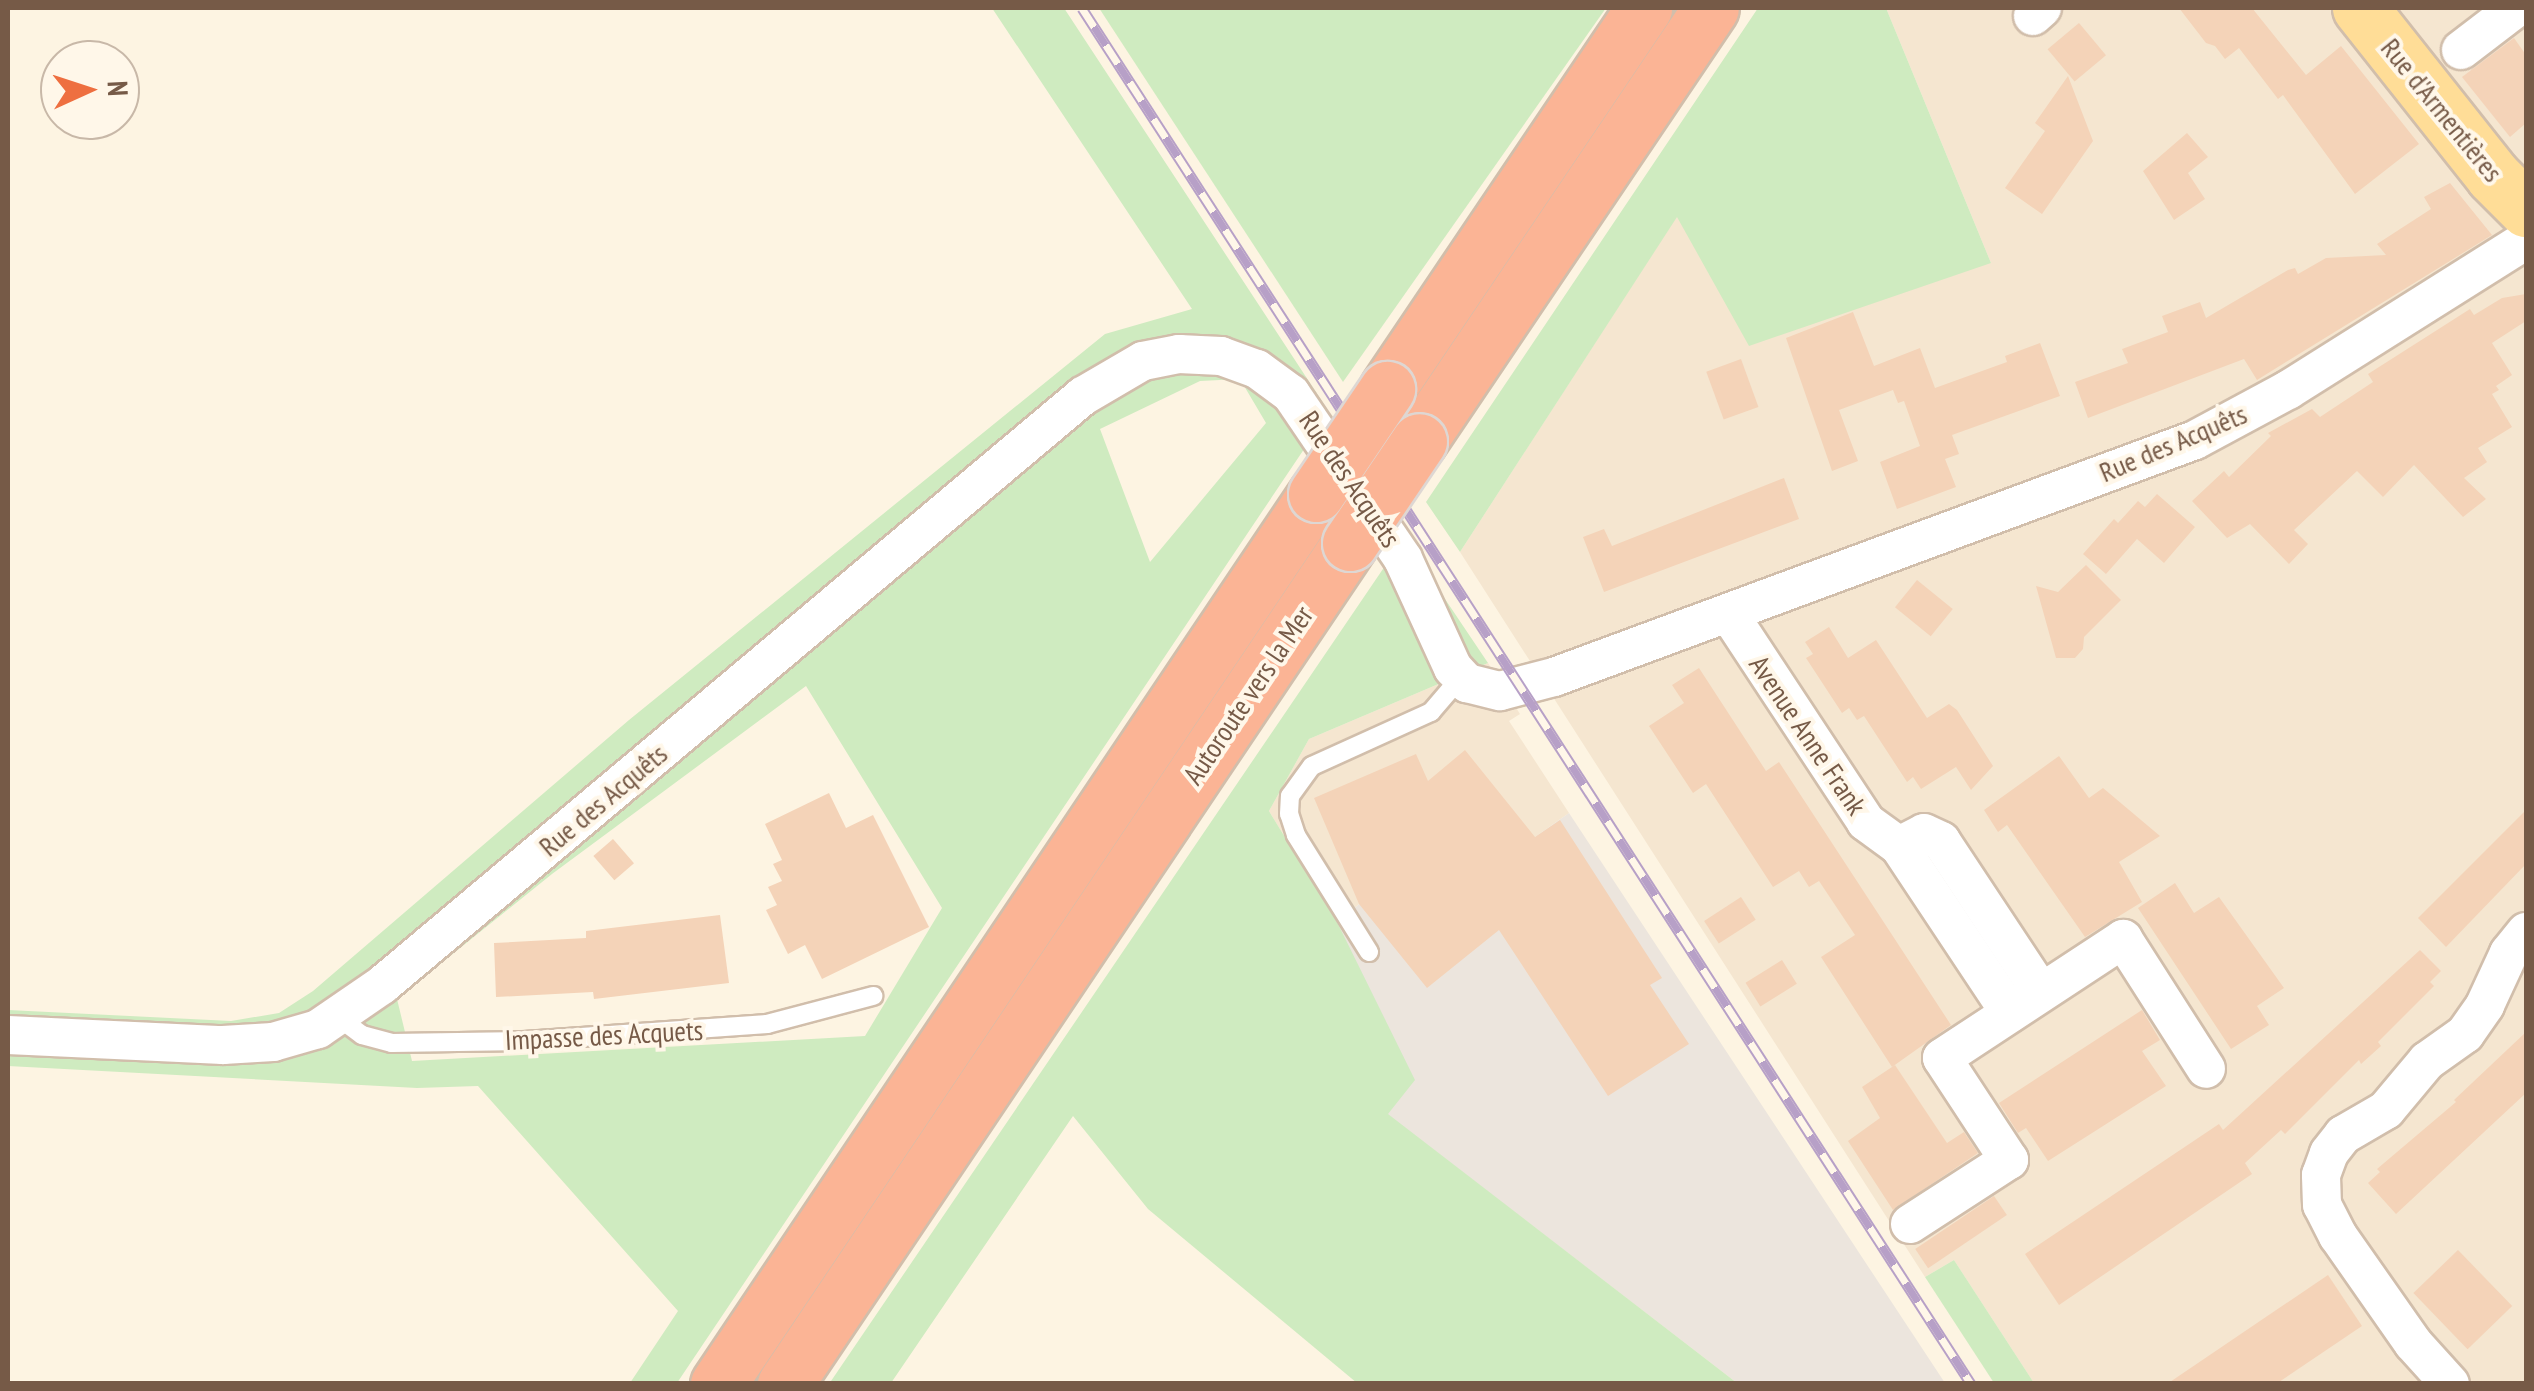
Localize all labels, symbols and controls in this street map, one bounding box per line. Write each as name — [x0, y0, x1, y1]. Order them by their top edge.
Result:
street label: Rue d'Armentières — [2374, 32, 2510, 188]
north arrow — [40, 40, 140, 140]
text: N — [100, 80, 137, 97]
street label: Rue des Acquêts — [2094, 397, 2252, 489]
street label: Rue des Acquêts — [1292, 404, 1408, 554]
street label: Autoroute vers la Mer — [1176, 599, 1320, 791]
street label: Avenue Anne Frank — [1742, 649, 1874, 821]
street label: Rue des Acquêts — [532, 736, 674, 864]
street label: Impasse des Acquets — [504, 1013, 704, 1057]

